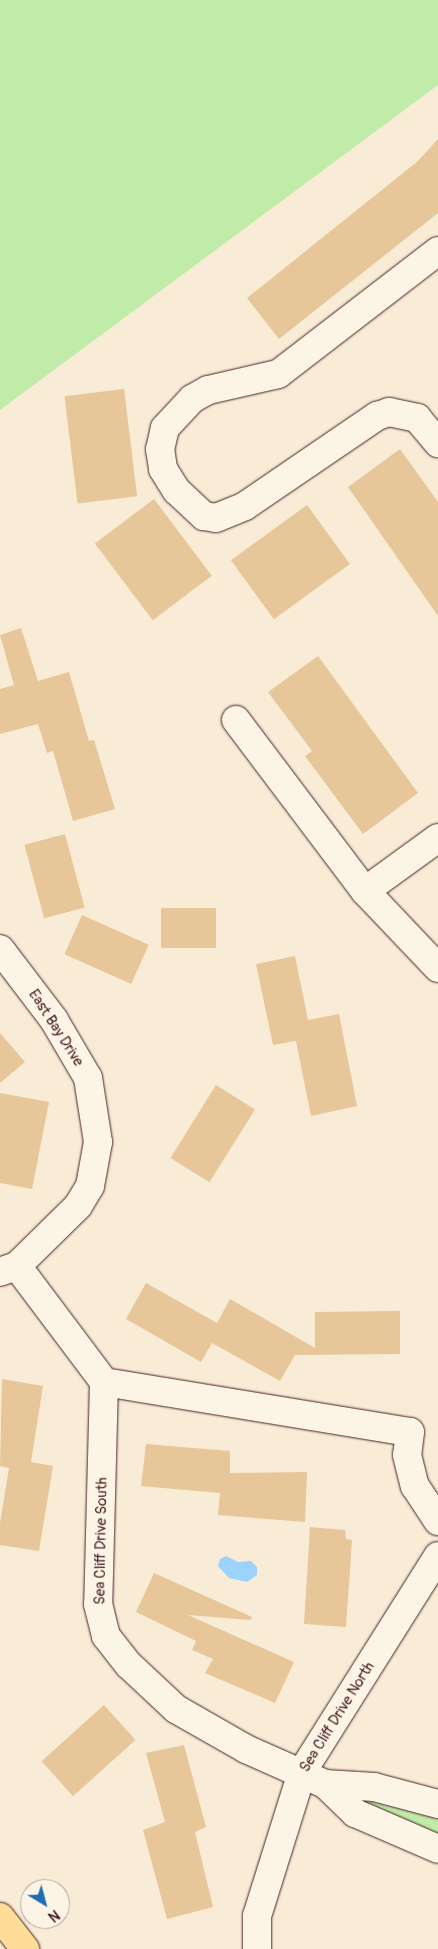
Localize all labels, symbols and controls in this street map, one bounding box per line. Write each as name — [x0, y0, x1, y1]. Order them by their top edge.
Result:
street label: East Bay Drive — [25, 986, 87, 1070]
street label: Sea Cliff Drive South — [91, 1477, 111, 1605]
street label: Sea Cliff Drive North — [296, 1658, 378, 1776]
north arrow — [20, 1879, 70, 1929]
text: N — [45, 1906, 63, 1925]

